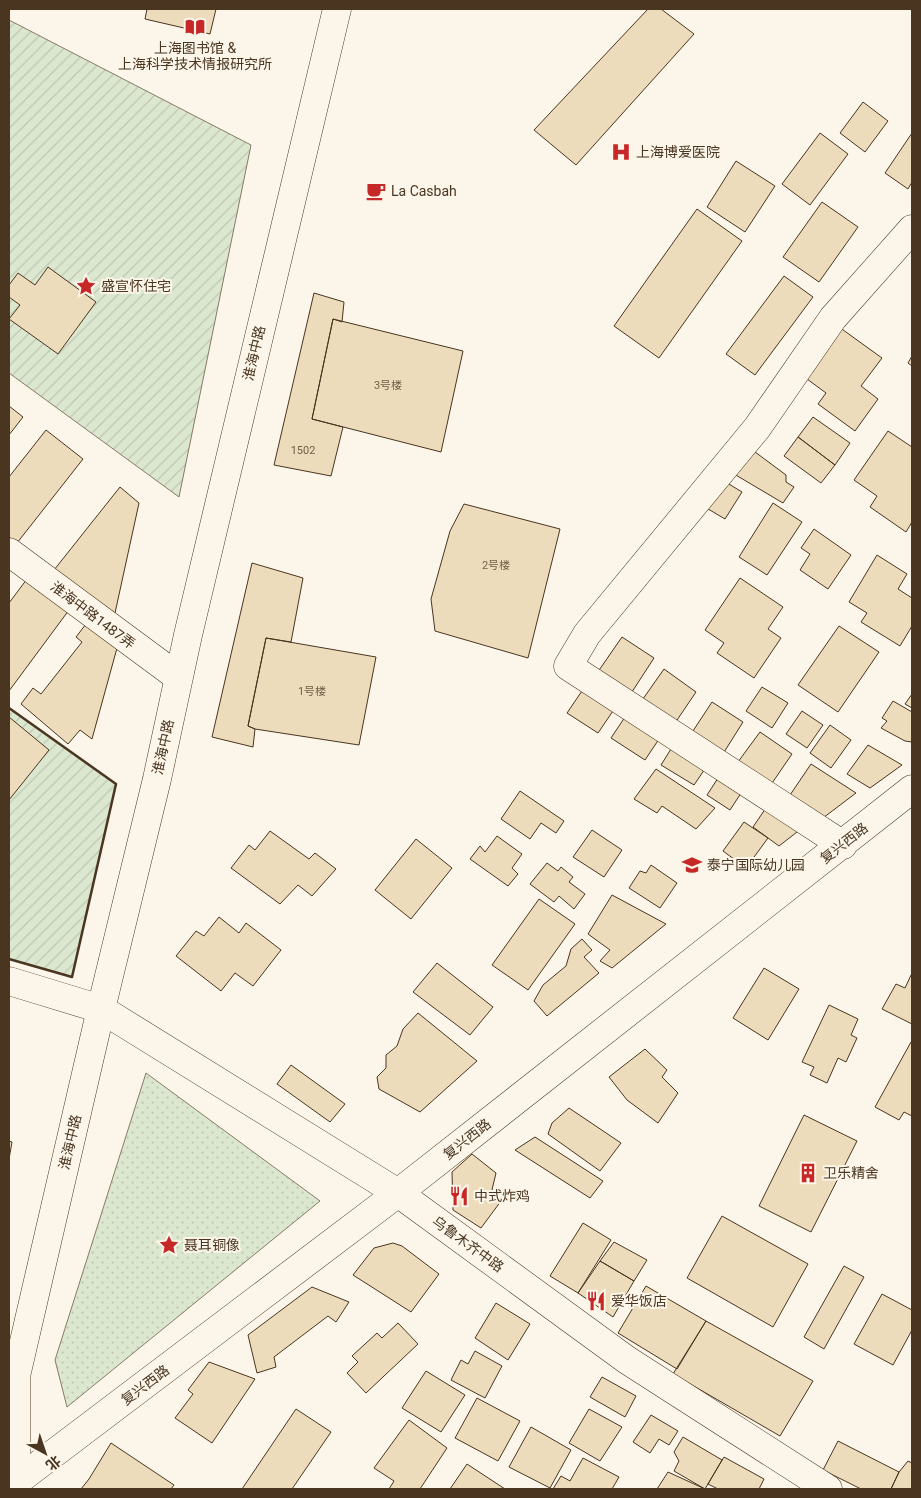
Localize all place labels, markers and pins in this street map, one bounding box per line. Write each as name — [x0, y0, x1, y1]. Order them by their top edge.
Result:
library icon: 上海图书馆 & 上海科学技术情报研究所 — [184, 16, 206, 38]
place label: 上海图书馆 & 上海科学技术情报研究所 — [118, 40, 272, 72]
hospital icon: 上海博爱医院 — [610, 141, 632, 163]
place label: 上海博爱医院 — [636, 144, 720, 160]
cafe icon: La Casbah — [365, 180, 387, 202]
place label: La Casbah — [391, 183, 457, 199]
place icon: 盛宣怀住宅 — [75, 275, 97, 297]
place label: 盛宣怀住宅 — [101, 278, 171, 294]
school or university icon: 泰宁国际幼儿园 — [681, 854, 703, 876]
place label: 泰宁国际幼儿园 — [707, 857, 805, 873]
building icon: 卫乐精舍 — [797, 1162, 819, 1184]
place label: 卫乐精舍 — [823, 1165, 879, 1181]
restaurant icon: 中式炸鸡 — [448, 1185, 470, 1207]
place label: 中式炸鸡 — [474, 1188, 530, 1204]
place icon: 聂耳铜像 — [158, 1234, 180, 1256]
place label: 聂耳铜像 — [184, 1237, 240, 1253]
restaurant icon: 爱华饭店 — [585, 1290, 607, 1312]
place label: 爱华饭店 — [611, 1293, 667, 1309]

